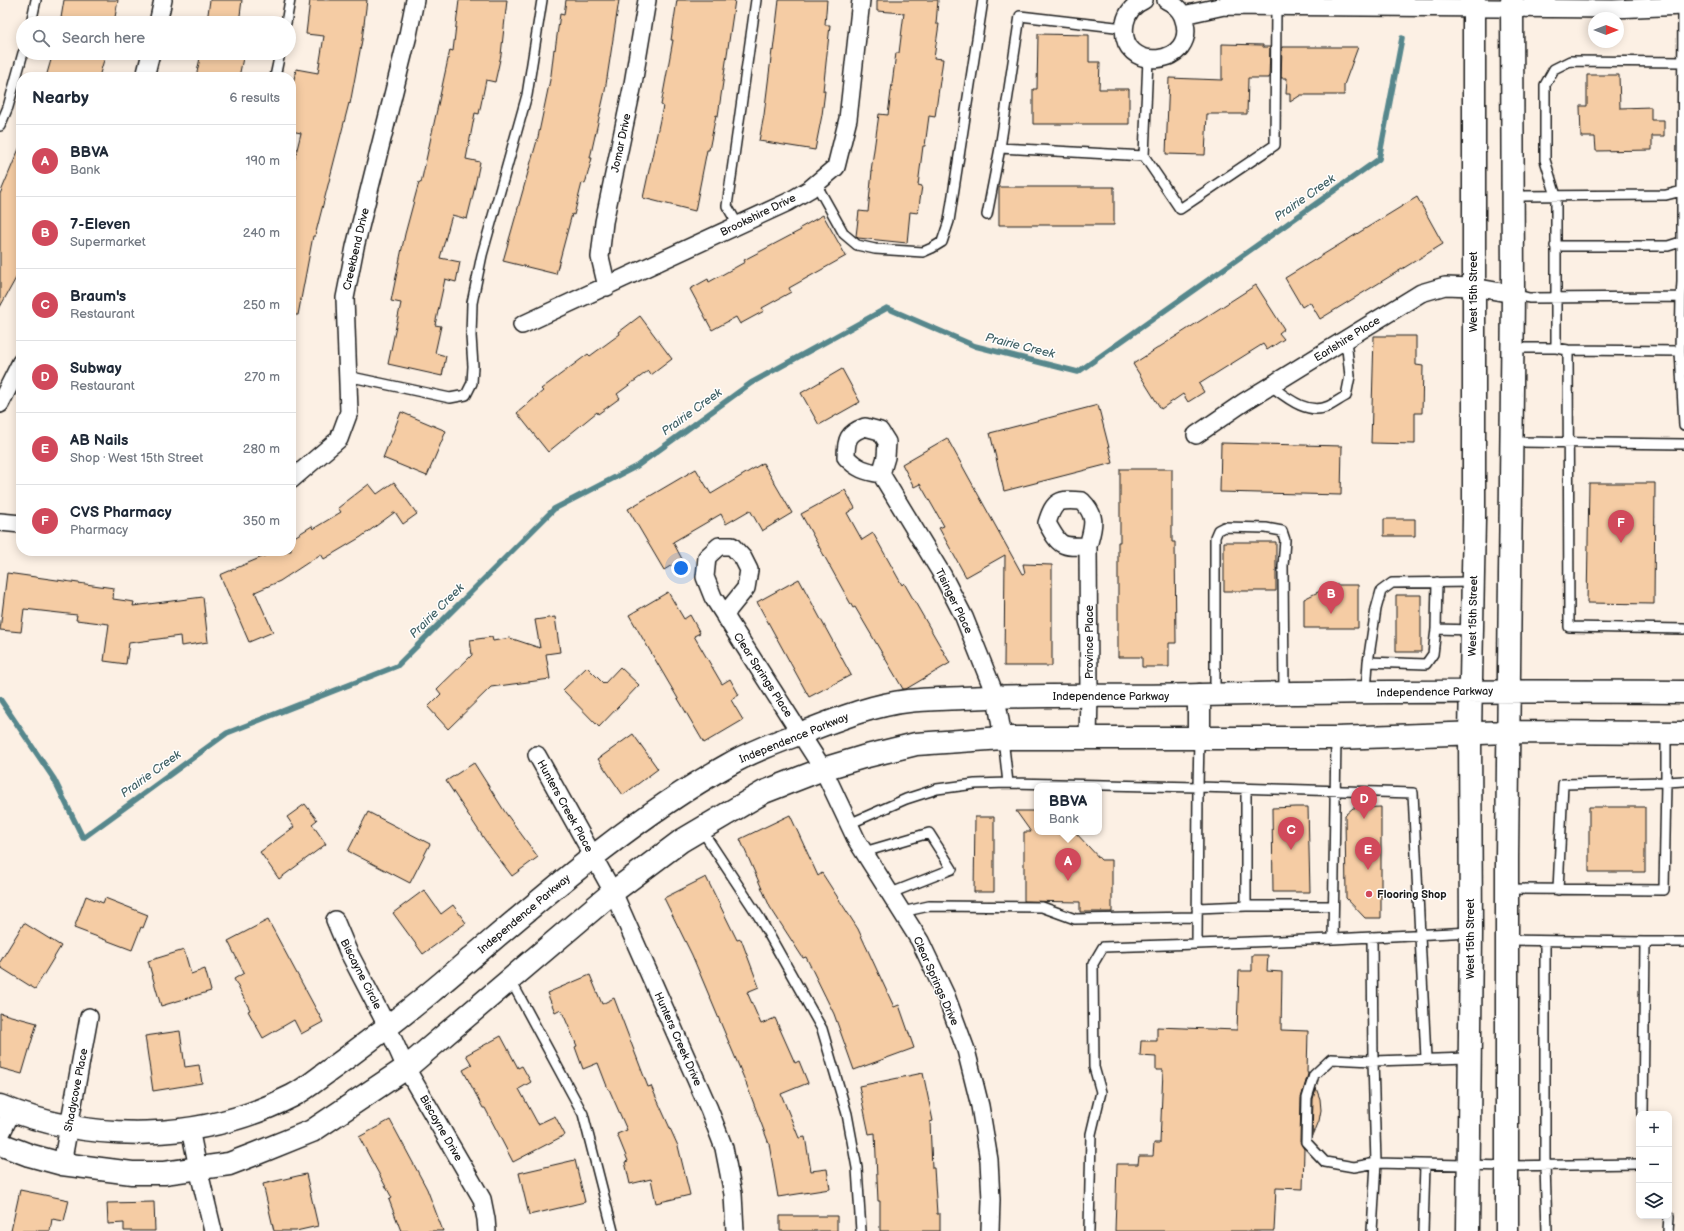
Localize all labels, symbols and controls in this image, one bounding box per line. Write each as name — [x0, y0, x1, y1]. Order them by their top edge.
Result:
north arrow — [1588, 12, 1624, 48]
search box — [16, 16, 296, 60]
icon: search — [30, 27, 52, 49]
text: Search here — [62, 29, 145, 48]
text: Nearby — [32, 88, 89, 108]
text: 6 results — [230, 90, 280, 106]
street label: Jomar Drive — [608, 112, 634, 174]
text: BBVA — [70, 143, 108, 162]
text: A — [41, 153, 49, 169]
text: 190 m — [246, 153, 280, 169]
text: Bank — [70, 162, 100, 178]
water label: Prairie Creek — [1272, 171, 1339, 225]
street label: Brookshire Drive — [718, 191, 798, 239]
street label: Creekbend Drive — [340, 206, 372, 291]
text: 7-Eleven — [70, 215, 130, 234]
text: B — [40, 225, 50, 241]
text: 240 m — [243, 225, 280, 241]
text: Supermarket — [70, 234, 146, 250]
street label: West 15th Street — [1467, 251, 1480, 332]
text: Braum's — [70, 287, 126, 306]
text: C — [40, 297, 50, 313]
text: 250 m — [243, 297, 280, 313]
text: Restaurant — [70, 306, 135, 322]
street label: Earlshire Place — [1312, 313, 1383, 364]
water label: Prairie Creek — [984, 330, 1057, 362]
text: Subway — [70, 359, 122, 378]
text: D — [40, 369, 50, 385]
text: 270 m — [244, 369, 280, 385]
text: Restaurant — [70, 378, 135, 394]
water label: Prairie Creek — [659, 384, 726, 439]
text: AB Nails — [70, 431, 129, 450]
text: E — [41, 441, 49, 457]
text: 280 m — [243, 441, 280, 457]
text: Shop · West 15th Street — [70, 450, 203, 466]
text: CVS Pharmacy — [70, 503, 172, 522]
pin: F — [1608, 510, 1634, 543]
text: F — [41, 513, 49, 529]
text: 350 m — [243, 513, 280, 529]
text: Pharmacy — [70, 522, 128, 538]
your location — [671, 558, 691, 578]
street label: Tisinger Place — [933, 566, 976, 636]
street label: West 15th Street — [1466, 575, 1480, 656]
water label: Prairie Creek — [407, 580, 468, 641]
pin: B — [1318, 581, 1344, 614]
street label: Province Place — [1083, 604, 1096, 679]
street label: Clear Springs Place — [731, 630, 795, 720]
street label: Independence Parkway — [1377, 684, 1493, 700]
street label: Independence Parkway — [1053, 690, 1169, 703]
street label: Independence Parkway — [738, 710, 850, 766]
water label: Prairie Creek — [118, 746, 185, 801]
street label: Hunters Creek Place — [534, 758, 596, 855]
popup — [1034, 783, 1102, 835]
pin: D — [1351, 786, 1377, 819]
text: BBVA — [1049, 792, 1087, 811]
text: Bank — [1049, 811, 1079, 827]
pin: C — [1278, 817, 1304, 850]
pin: E — [1355, 837, 1381, 870]
pin: A — [1055, 848, 1081, 881]
street label: Independence Parkway — [475, 872, 573, 956]
place label: Flooring Shop — [1377, 888, 1447, 901]
marker: Flooring Shop — [1364, 889, 1374, 899]
street label: West 15th Street — [1464, 898, 1477, 979]
street label: Clear Springs Drive — [911, 934, 962, 1028]
street label: Biscayne Circle — [338, 937, 385, 1012]
street label: Hunters Creek Drive — [651, 990, 705, 1088]
street label: Shadycove Place — [62, 1047, 91, 1133]
street label: Biscayne Drive — [417, 1093, 465, 1164]
map controls — [1636, 1111, 1672, 1219]
button: + — [1636, 1111, 1672, 1147]
button: − — [1636, 1147, 1672, 1183]
button: layers — [1636, 1183, 1672, 1219]

